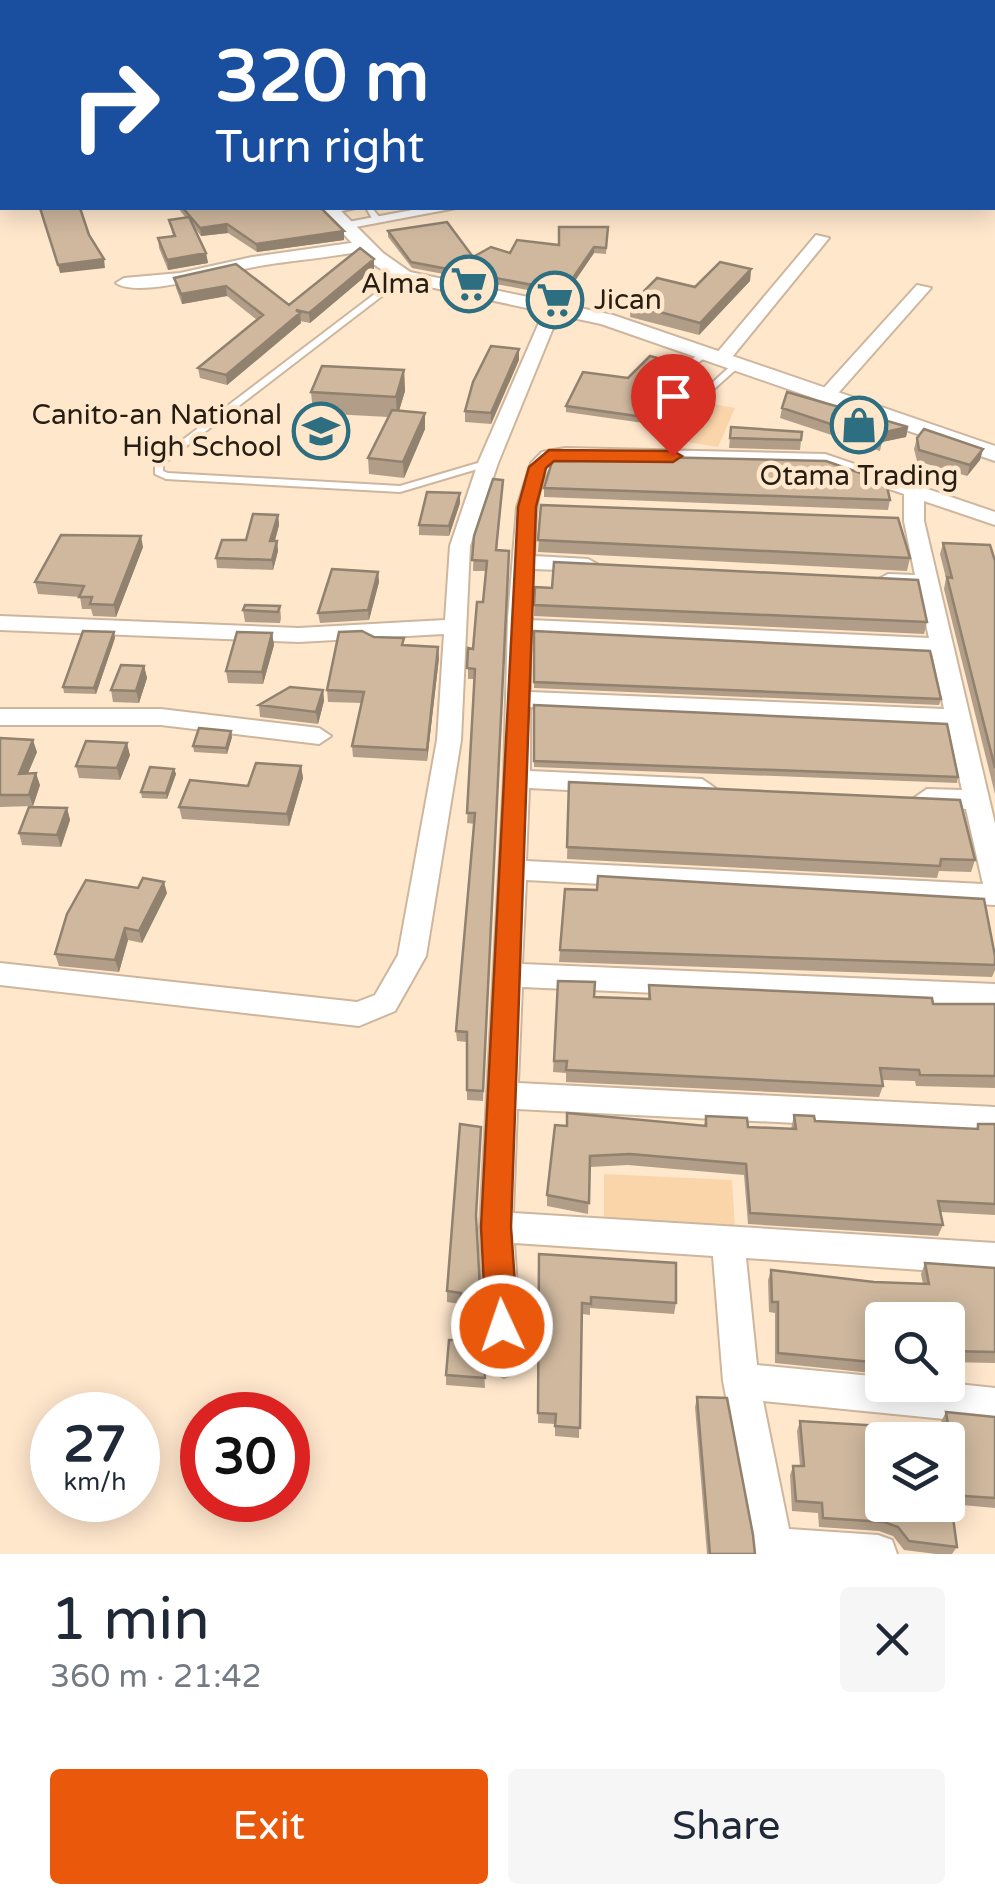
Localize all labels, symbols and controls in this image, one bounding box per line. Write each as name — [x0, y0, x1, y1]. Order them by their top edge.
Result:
text: 320 m — [215, 36, 429, 120]
icon: right — [50, 40, 180, 170]
text: Turn right — [215, 121, 424, 175]
supermarket icon: Alma — [439, 254, 499, 314]
place label: Alma — [361, 267, 430, 301]
supermarket icon: Jican — [525, 270, 585, 330]
place label: Jican — [594, 283, 662, 317]
pin — [631, 354, 716, 457]
icon: arrive — [646, 369, 701, 424]
shop icon: Otama Trading — [829, 395, 889, 455]
place label: Canito-an National High School — [31, 398, 282, 464]
school or university icon: Canito-an National High School — [291, 401, 351, 461]
place label: Otama Trading — [759, 459, 959, 493]
position arrow — [450, 1274, 554, 1378]
map controls — [865, 1302, 965, 1522]
button: search — [865, 1302, 965, 1402]
speed limit sign: 30 — [180, 1392, 310, 1522]
text: 27 — [64, 1415, 126, 1475]
button: layers — [865, 1422, 965, 1522]
text: km/h — [64, 1467, 126, 1497]
text: 1 min — [50, 1584, 210, 1656]
button: close — [840, 1587, 945, 1692]
text: 360 m · 21:42 — [50, 1658, 262, 1696]
button: Exit — [50, 1769, 488, 1884]
button: Share — [508, 1769, 945, 1884]

